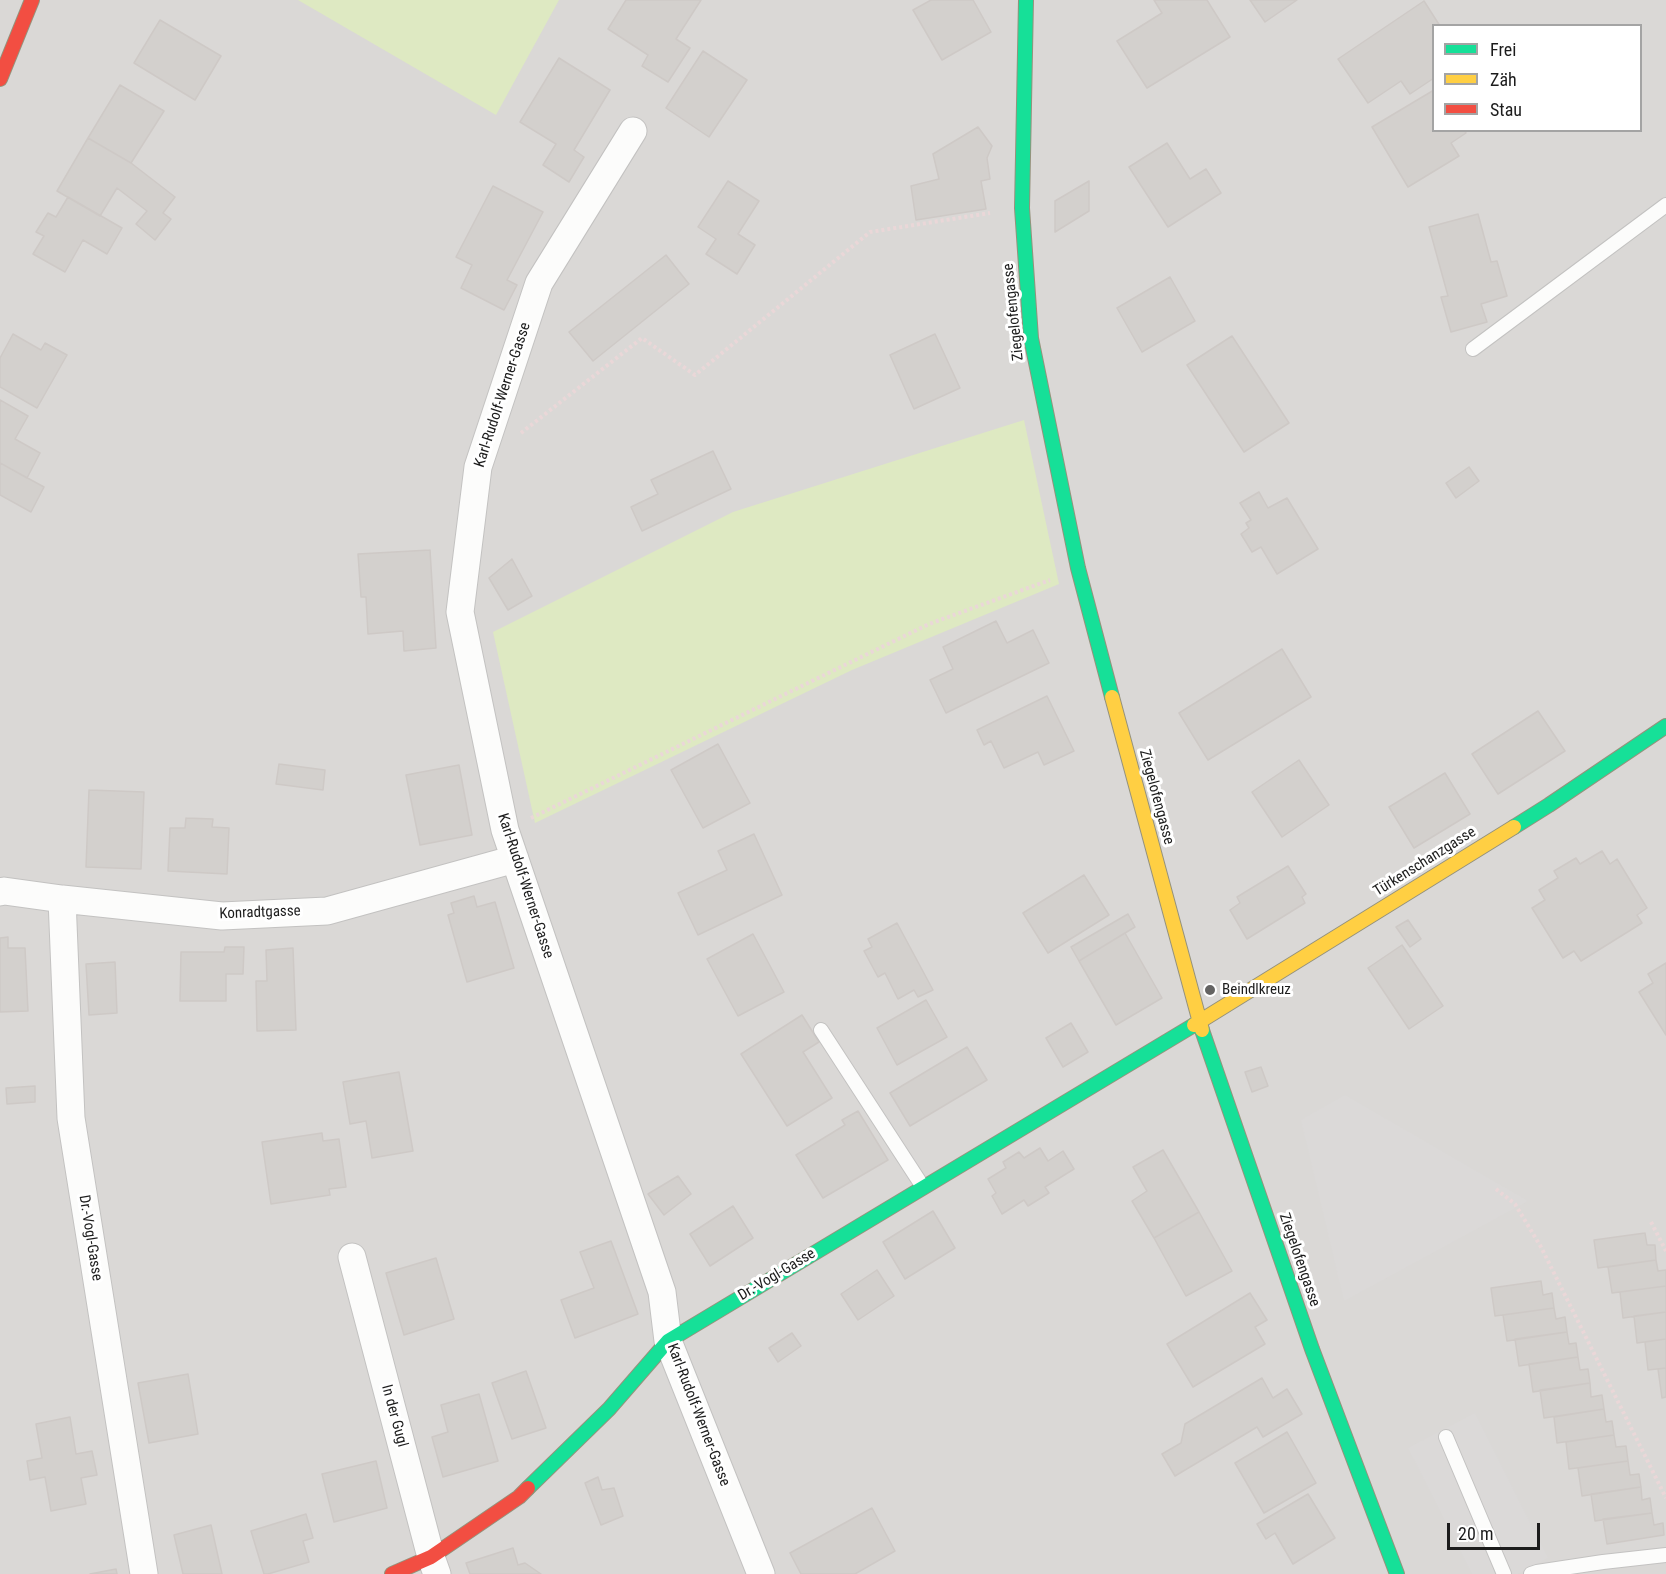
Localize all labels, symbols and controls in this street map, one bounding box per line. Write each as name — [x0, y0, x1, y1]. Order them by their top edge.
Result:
legend — [1432, 24, 1642, 132]
text: Frei — [1490, 39, 1516, 60]
text: Zäh — [1490, 69, 1517, 90]
text: Stau — [1490, 99, 1522, 120]
street label: Ziegelofengasse — [1000, 262, 1028, 362]
street label: Karl-Rudolf-Werner-Gasse — [471, 320, 535, 470]
street label: Ziegelofengasse — [1135, 747, 1177, 847]
street label: Karl-Rudolf-Werner-Gasse — [493, 811, 557, 961]
street label: Türkenschanzgasse — [1371, 823, 1479, 901]
street label: Konradtgasse — [219, 903, 301, 923]
place label: Beindlkreuz — [1222, 981, 1291, 999]
marker: Beindlkreuz — [1203, 983, 1217, 997]
street label: Dr.-Vogl-Gasse — [74, 1194, 106, 1282]
street label: Ziegelofengasse — [1275, 1211, 1323, 1309]
street label: Dr.-Vogl-Gasse — [735, 1245, 819, 1305]
street label: Karl-Rudolf-Werner-Gasse — [662, 1341, 734, 1489]
street label: In der Gugl — [377, 1383, 411, 1449]
scale bar — [1450, 1511, 1543, 1549]
text: 20 m — [1458, 1523, 1493, 1544]

